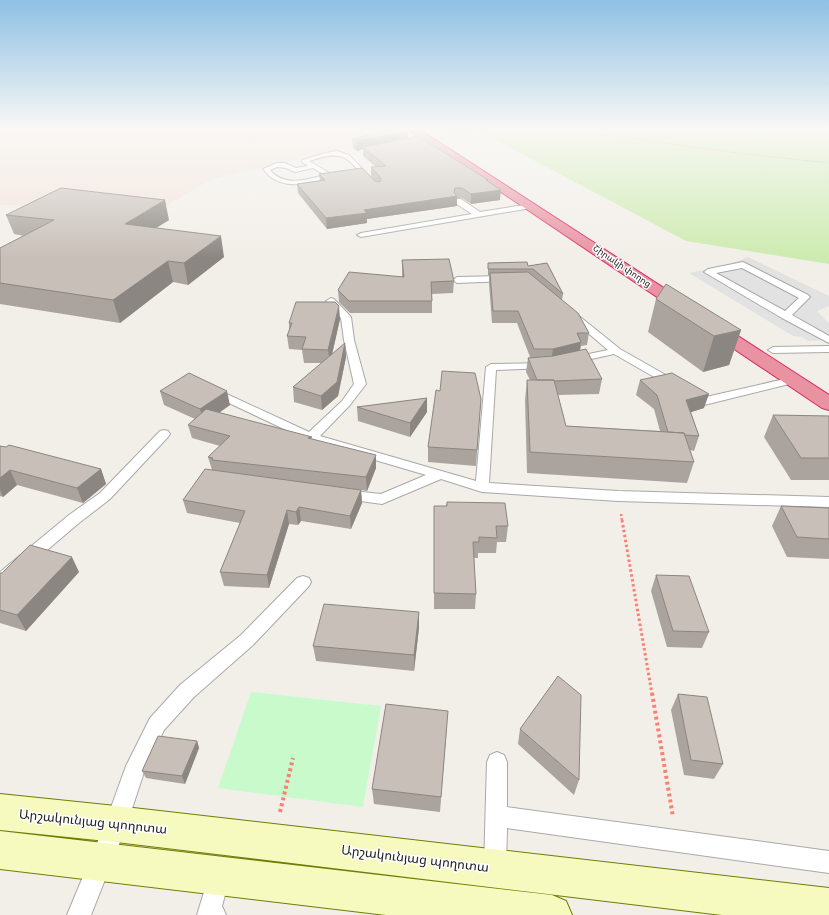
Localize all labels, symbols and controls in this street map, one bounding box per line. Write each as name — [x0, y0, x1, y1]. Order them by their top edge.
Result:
street label: Շիրակի փողոց — [591, 242, 653, 290]
street label: Արշակունյաց պողոտա — [18, 805, 168, 839]
street label: Արշակունյաց պողոտա — [340, 841, 490, 877]

